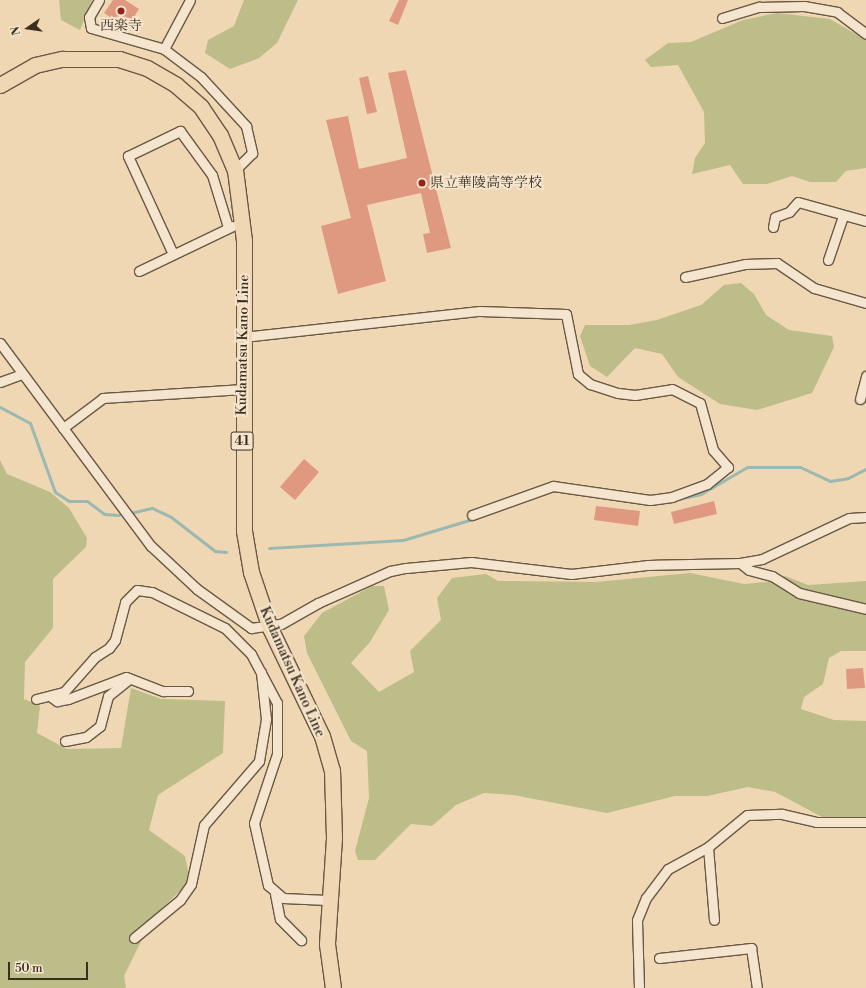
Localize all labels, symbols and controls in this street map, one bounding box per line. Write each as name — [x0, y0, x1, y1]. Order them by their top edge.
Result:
marker: 西楽寺 — [116, 6, 126, 16]
north arrow — [8, 8, 48, 48]
place label: 西楽寺 — [100, 18, 142, 34]
text: N — [9, 25, 24, 37]
place label: 県立華陵高等学校 — [430, 175, 542, 191]
marker: 県立華陵高等学校 — [417, 178, 427, 188]
street label: Kudamatsu Kano Line — [233, 274, 253, 416]
road number: 41 — [230, 430, 254, 452]
street label: Kudamatsu Kano Line — [256, 604, 328, 740]
scale bar — [10, 954, 90, 980]
text: 50 m — [15, 961, 43, 976]

